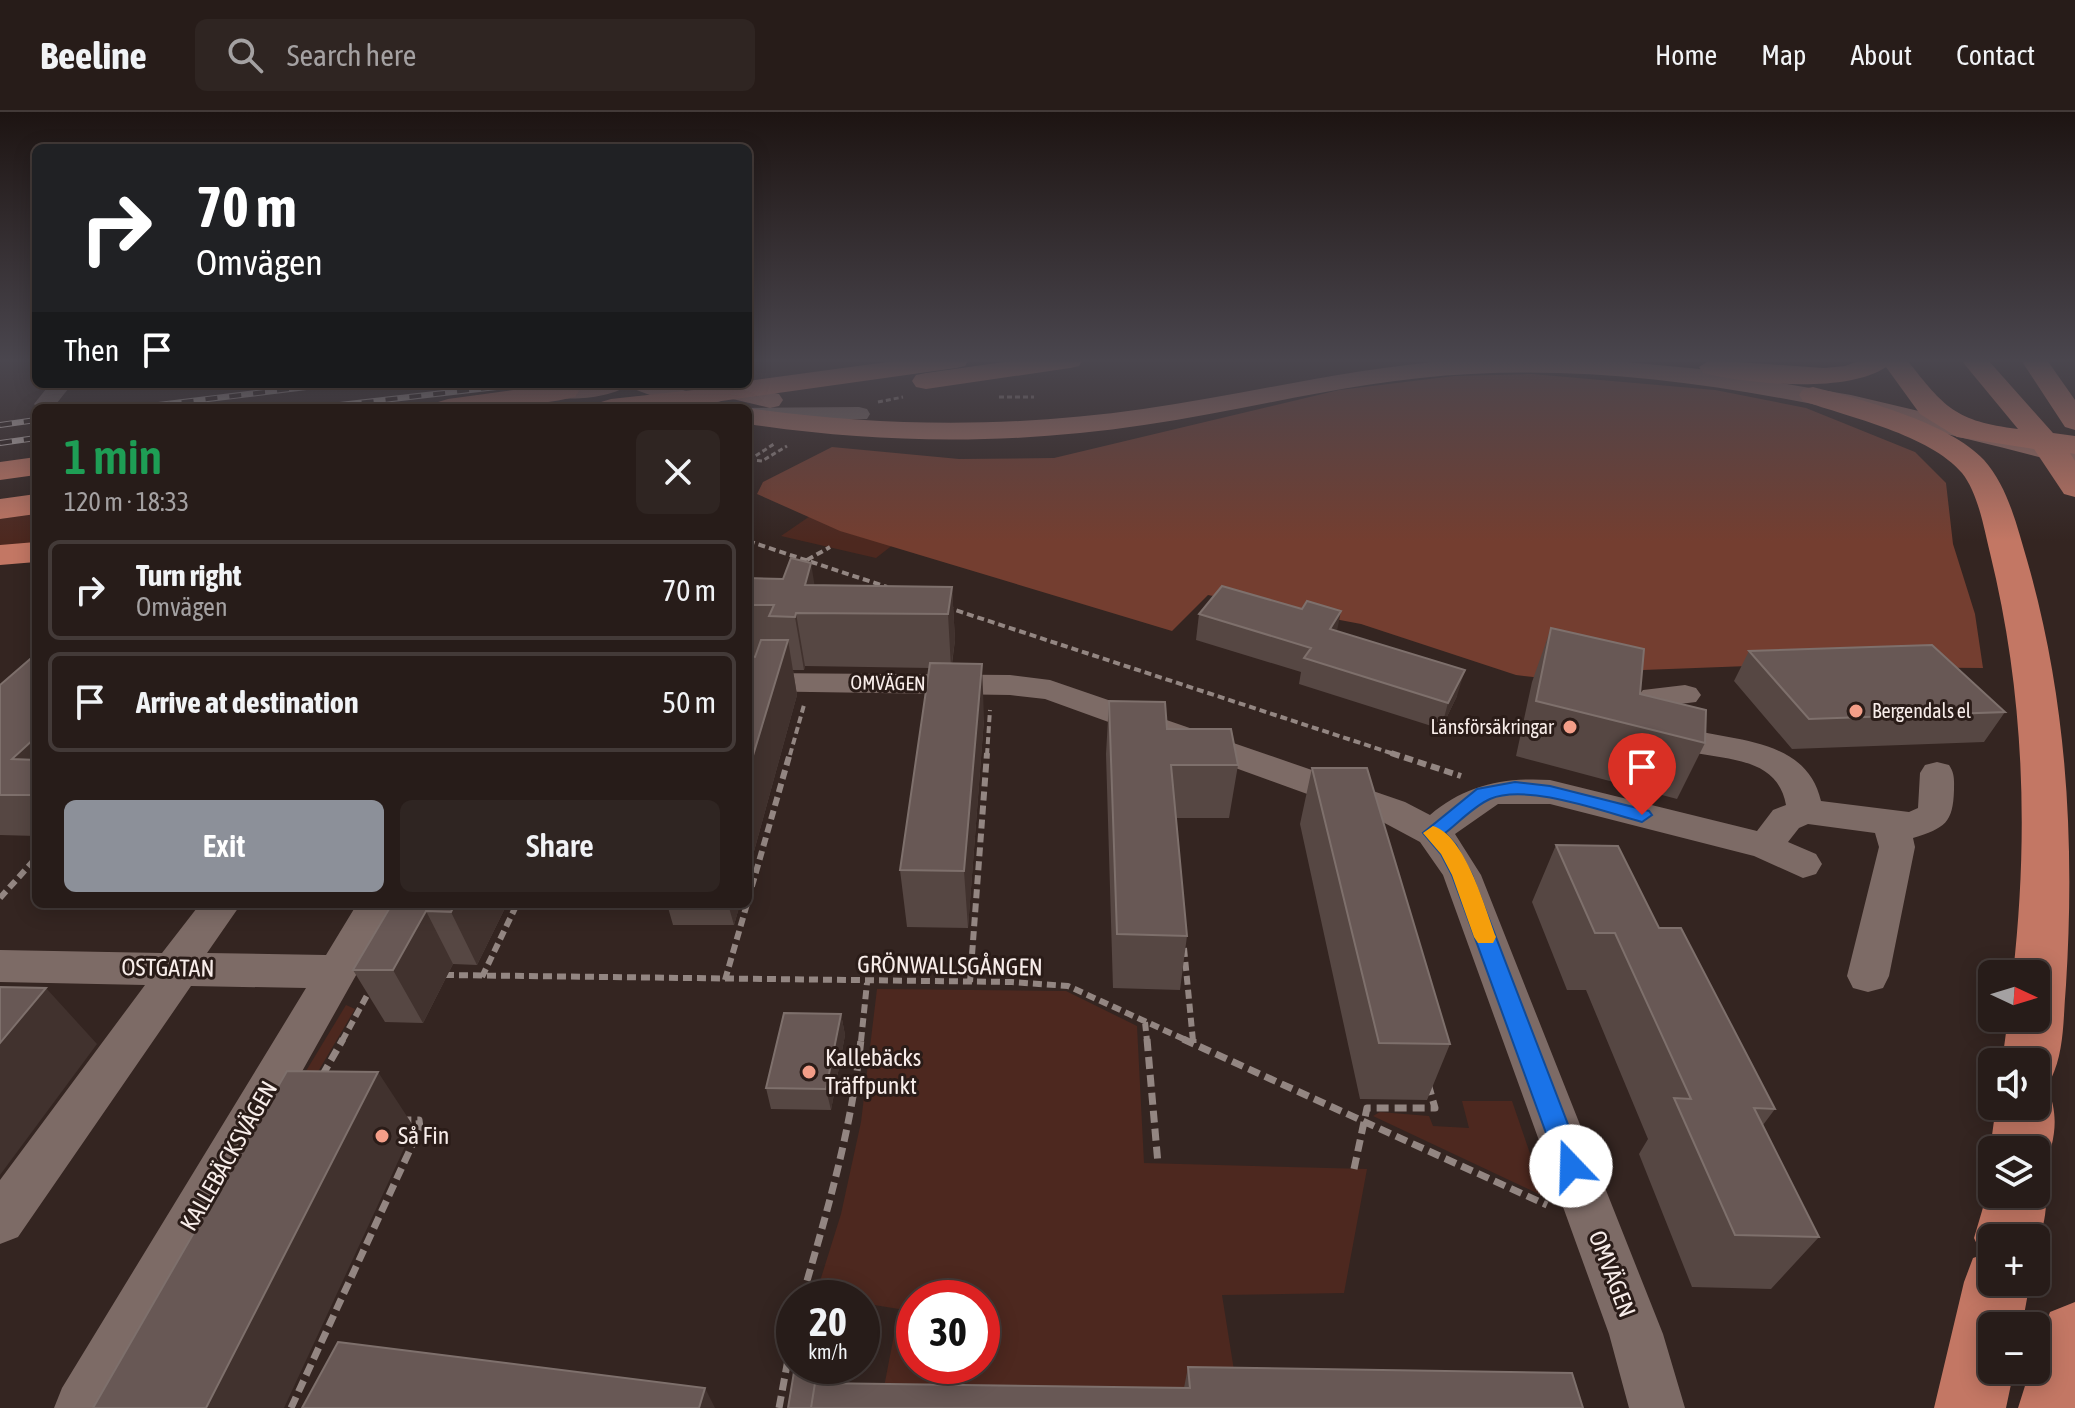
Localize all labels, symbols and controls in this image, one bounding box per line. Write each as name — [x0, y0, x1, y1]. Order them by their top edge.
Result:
search box — [195, 19, 755, 91]
icon: search — [223, 33, 267, 77]
text: Beeline — [40, 34, 147, 77]
text: Search here — [287, 38, 416, 72]
text: Home — [1655, 39, 1717, 71]
text: Map — [1761, 39, 1806, 71]
text: About — [1850, 39, 1912, 71]
text: Contact — [1956, 39, 2035, 71]
text: 70 m — [196, 175, 297, 239]
icon: right — [64, 176, 168, 280]
text: Omvägen — [196, 241, 323, 283]
icon: arrive — [135, 328, 179, 372]
text: Then — [64, 333, 119, 367]
text: 1 min — [64, 429, 162, 484]
button: close — [636, 430, 720, 514]
text: 120 m · 18:33 — [64, 487, 189, 517]
text: Turn right — [136, 558, 242, 592]
icon: right — [68, 568, 112, 612]
text: 70 m — [662, 573, 716, 607]
text: Omvägen — [136, 592, 228, 622]
street label: OMVÄGEN — [850, 670, 926, 695]
icon: arrive — [68, 680, 112, 724]
text: Arrive at destination — [136, 685, 358, 719]
text: 50 m — [662, 685, 716, 719]
place label: Bergendals el — [1872, 699, 1972, 722]
marker: Bergendals el — [1847, 702, 1865, 720]
place label: Länsförsäkringar — [1431, 715, 1555, 738]
marker: Länsförsäkringar — [1561, 718, 1579, 736]
pin — [1608, 733, 1676, 815]
icon: arrive — [1620, 745, 1664, 789]
button: Exit — [64, 800, 384, 892]
button: Share — [400, 800, 720, 892]
street label: GRÖNWALLSGÅNGEN — [857, 949, 1043, 981]
street label: OSTGATAN — [121, 953, 215, 982]
north arrow — [1978, 960, 2050, 1032]
map controls — [1978, 960, 2050, 1384]
place label: Kallebäcks Träffpunkt — [825, 1044, 921, 1099]
button: sound — [1978, 1048, 2050, 1120]
marker: Kallebäcks Träffpunkt — [800, 1063, 818, 1081]
street label: KALLEBÄCKSVÄGEN — [175, 1076, 282, 1235]
place label: Så Fin — [398, 1122, 449, 1149]
position arrow — [1529, 1124, 1613, 1208]
marker: Så Fin — [373, 1127, 391, 1145]
button: layers — [1978, 1136, 2050, 1208]
button: + — [1978, 1224, 2050, 1296]
street label: OMVÄGEN — [1584, 1227, 1641, 1321]
speed limit sign: 30 — [896, 1280, 1000, 1384]
text: 20 — [809, 1299, 847, 1344]
button: − — [1978, 1312, 2050, 1384]
text: km/h — [808, 1340, 848, 1363]

